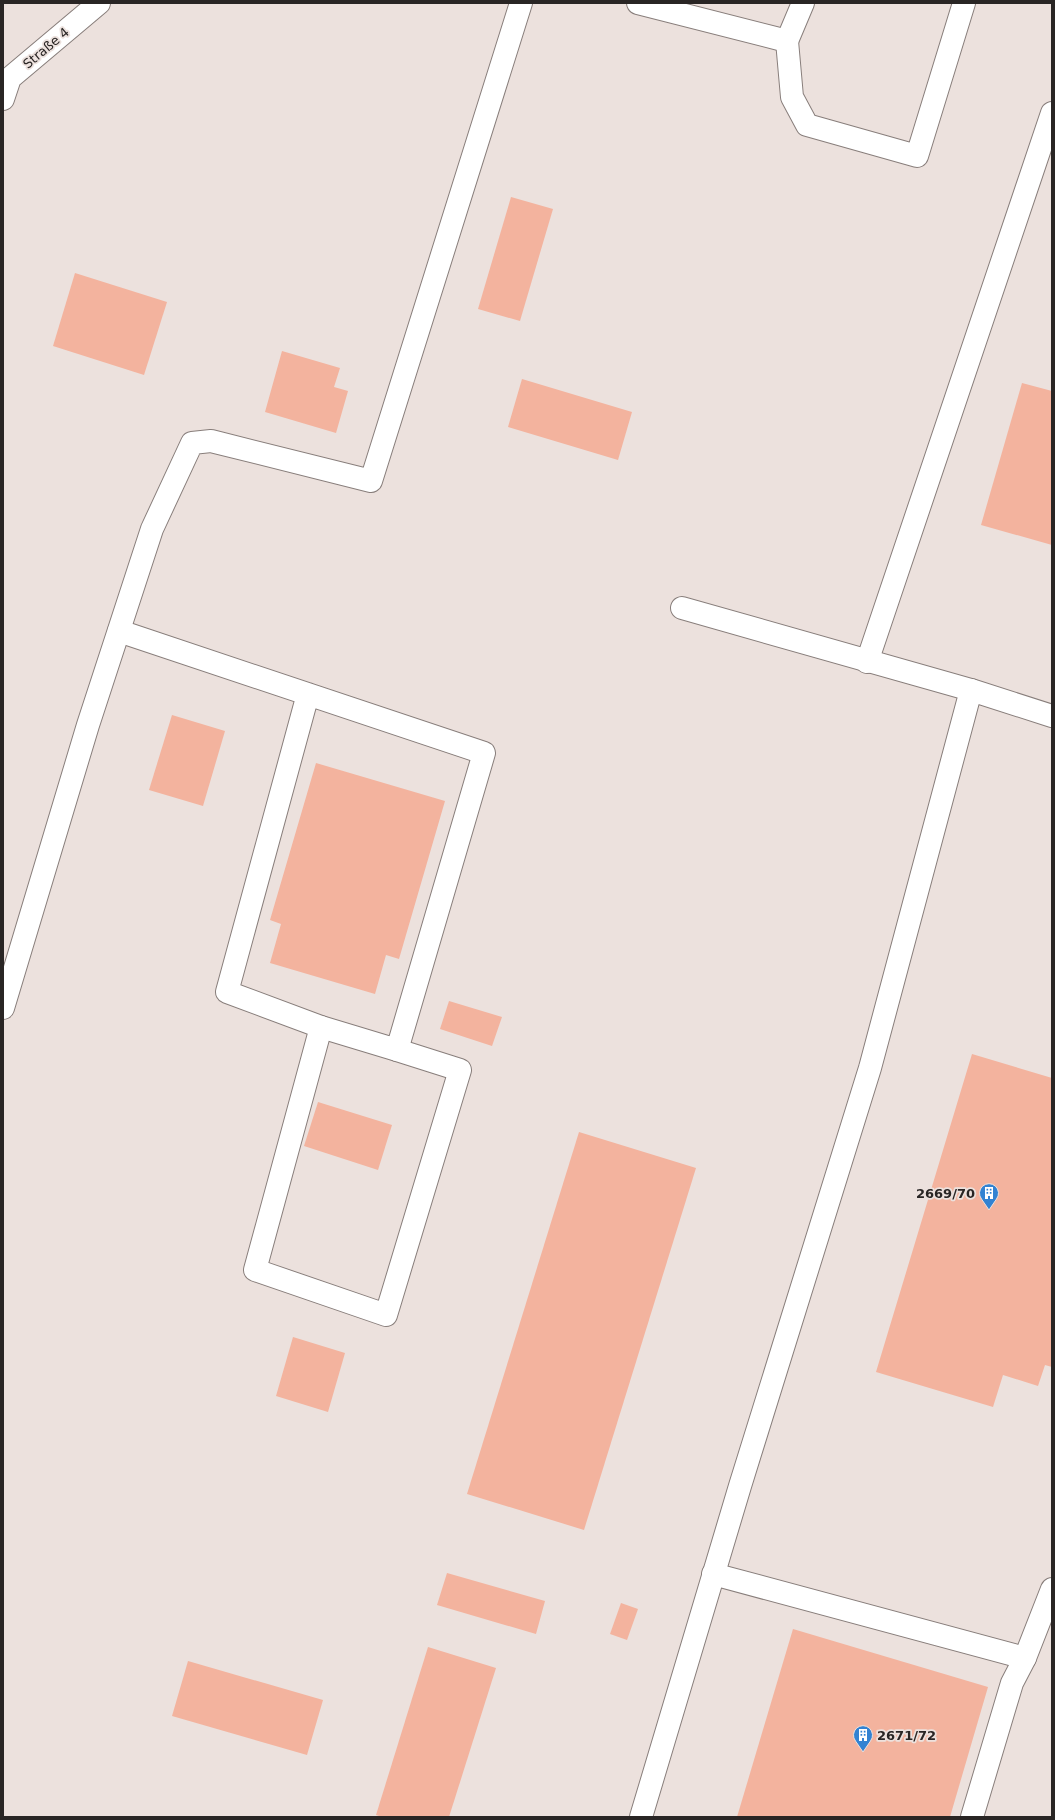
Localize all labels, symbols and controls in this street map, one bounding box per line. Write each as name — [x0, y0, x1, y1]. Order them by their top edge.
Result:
street label: Straße 4 — [20, 24, 72, 72]
building icon: 2669/70 — [978, 1182, 1000, 1210]
place label: 2669/70 — [916, 1186, 975, 1201]
building icon: 2671/72 — [852, 1724, 874, 1752]
place label: 2671/72 — [877, 1728, 936, 1743]

